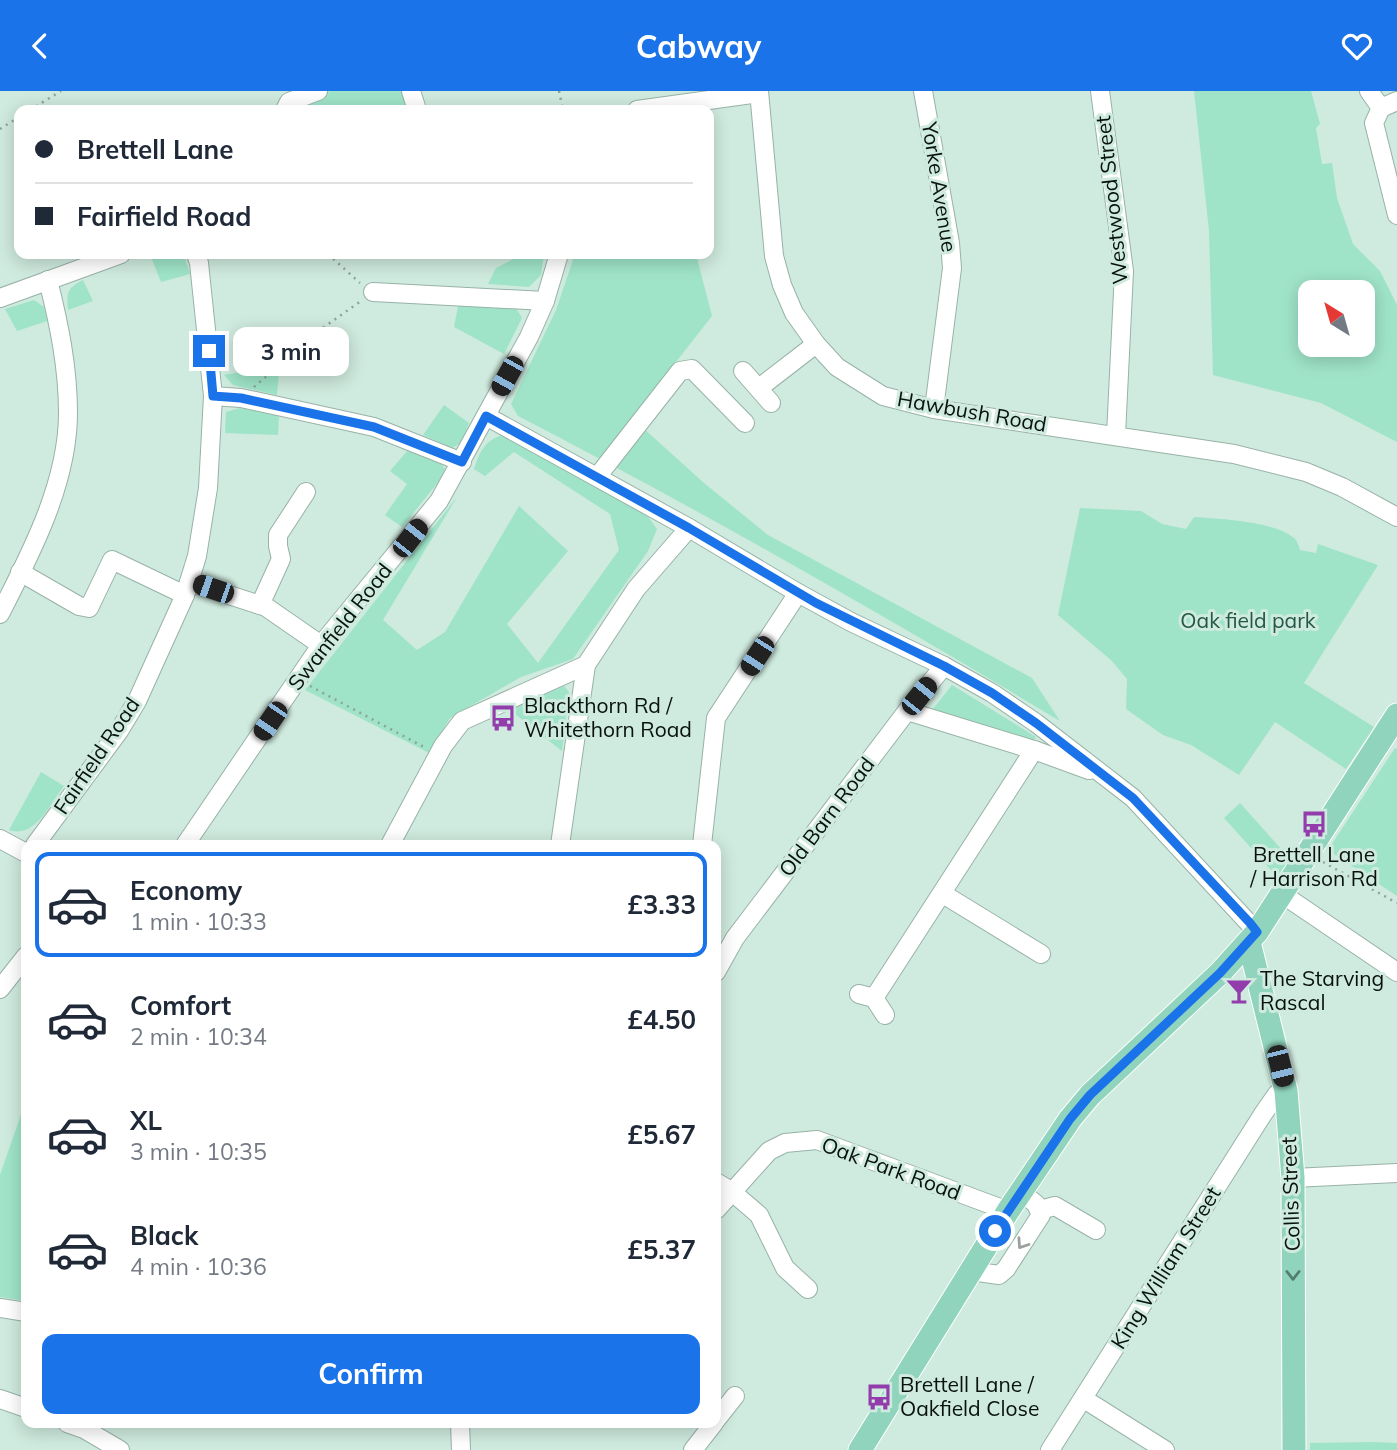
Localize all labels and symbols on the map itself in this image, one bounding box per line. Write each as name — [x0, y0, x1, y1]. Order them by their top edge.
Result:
street label: Westwood Street — [1089, 114, 1133, 286]
street label: Yorke Avenue — [917, 119, 963, 254]
north arrow — [1298, 280, 1376, 357]
callout: 3 min — [234, 327, 349, 375]
route end — [193, 335, 225, 367]
car — [488, 353, 527, 399]
street label: Hawbush Road — [895, 385, 1049, 437]
car — [389, 515, 432, 561]
street label: Swanfield Road — [282, 558, 397, 695]
car — [190, 572, 237, 606]
park label: Oak field park — [1180, 607, 1316, 633]
car — [737, 633, 778, 679]
car — [898, 673, 941, 719]
street label: Fairfield Road — [48, 692, 145, 819]
place label: Blackthorn Rd / Whitethorn Road — [524, 692, 692, 742]
car — [250, 698, 291, 744]
bus stop icon: Blackthorn Rd / Whitethorn Road — [488, 703, 518, 733]
street label: Old Barn Road — [773, 751, 880, 881]
bus stop icon: Brettell Lane / Harrison Rd — [1299, 809, 1329, 839]
place label: Brettell Lane / Harrison Rd — [1249, 841, 1378, 891]
place label: The Starving Rascal — [1260, 965, 1384, 1015]
bar icon: The Starving Rascal — [1224, 976, 1254, 1006]
car — [1265, 1043, 1296, 1089]
street label: Oak Park Road — [818, 1131, 965, 1205]
street label: Collis Street — [1275, 1136, 1305, 1252]
street label: King William Street — [1105, 1181, 1226, 1354]
route start — [979, 1215, 1011, 1247]
one-way arrow — [1018, 1236, 1030, 1249]
one-way arrow — [1285, 1270, 1301, 1281]
place label: Brettell Lane / Oakfield Close — [900, 1371, 1039, 1421]
bus stop icon: Brettell Lane / Oakfield Close — [864, 1382, 894, 1412]

